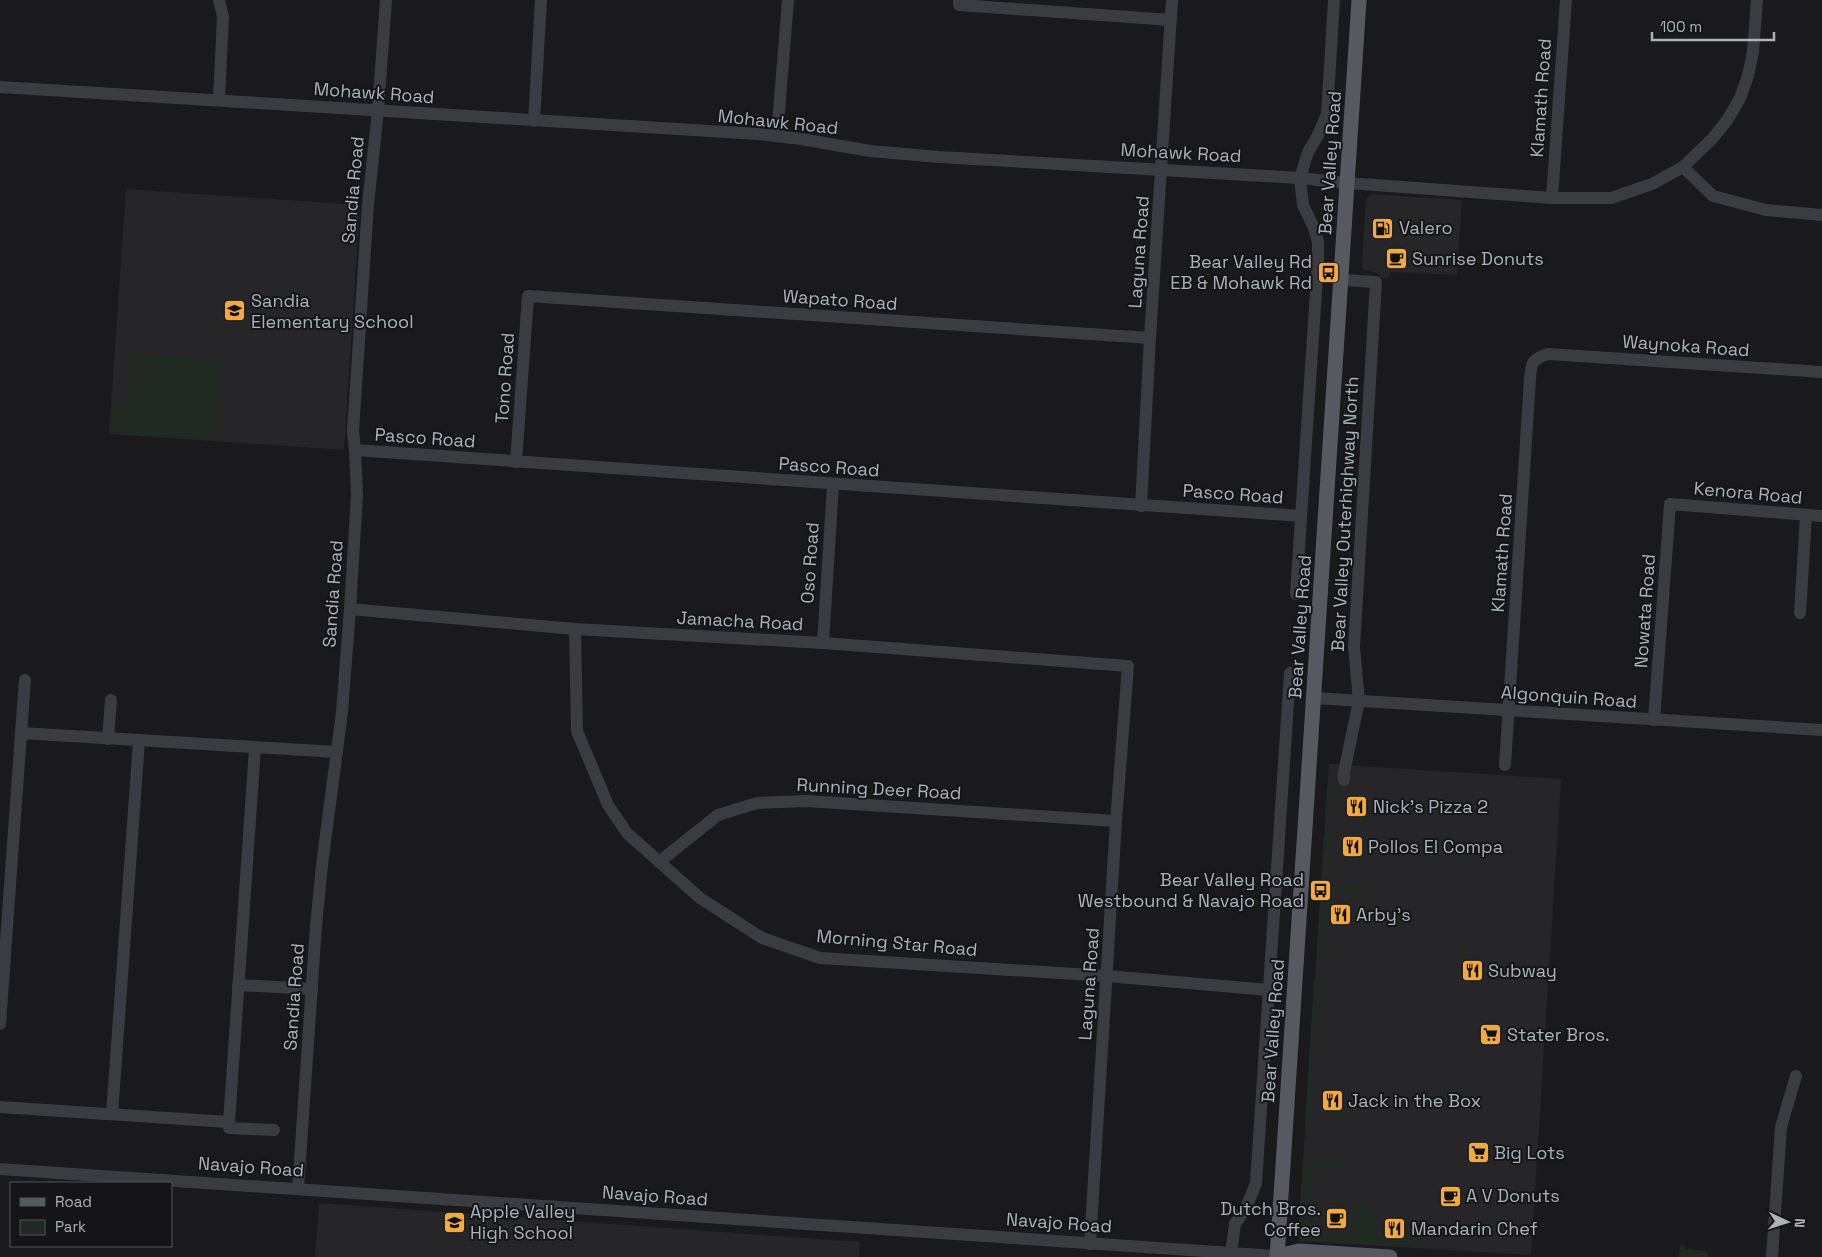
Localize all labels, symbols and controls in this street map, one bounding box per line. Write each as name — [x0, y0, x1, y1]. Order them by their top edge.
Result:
scale bar — [1652, 10, 1774, 42]
text: 100 m — [1660, 17, 1702, 36]
street label: Klamath Road — [1525, 38, 1556, 158]
street label: Mohawk Road — [313, 77, 435, 108]
street label: Bear Valley Road — [1313, 90, 1346, 236]
street label: Mohawk Road — [717, 104, 839, 139]
street label: Sandia Road — [336, 135, 369, 245]
street label: Mohawk Road — [1120, 138, 1242, 167]
street label: Laguna Road — [1123, 195, 1154, 309]
fuel station icon: Valero — [1371, 216, 1395, 240]
place label: Valero — [1399, 216, 1453, 239]
cafe icon: Sunrise Donuts — [1384, 247, 1408, 271]
place label: Sunrise Donuts — [1412, 247, 1544, 270]
place label: Bear Valley Rd EB & Mohawk Rd — [1170, 250, 1312, 294]
bus stop icon: Bear Valley Rd EB & Mohawk Rd — [1316, 260, 1340, 284]
street label: Wapato Road — [782, 284, 898, 315]
place label: Sandia Elementary School — [251, 289, 414, 333]
school or university icon: Sandia Elementary School — [223, 299, 247, 323]
street label: Waynoka Road — [1622, 330, 1750, 361]
street label: Tono Road — [490, 332, 519, 424]
street label: Bear Valley Outerhighway North — [1326, 376, 1363, 652]
street label: Pasco Road — [374, 423, 476, 452]
street label: Pasco Road — [778, 452, 880, 481]
street label: Kenora Road — [1693, 476, 1803, 509]
street label: Pasco Road — [1182, 479, 1284, 508]
street label: Klamath Road — [1486, 493, 1517, 613]
street label: Oso Road — [795, 522, 824, 604]
street label: Sandia Road — [317, 540, 348, 648]
street label: Nowata Road — [1629, 553, 1660, 669]
street label: Bear Valley Road — [1283, 554, 1316, 700]
street label: Jamacha Road — [676, 606, 804, 635]
street label: Algonquin Road — [1500, 680, 1638, 713]
street label: Running Deer Road — [796, 773, 962, 804]
restaurant icon: Nick's Pizza 2 — [1345, 795, 1369, 819]
place label: Nick's Pizza 2 — [1373, 795, 1488, 818]
restaurant icon: Pollos El Compa — [1340, 835, 1364, 859]
place label: Pollos El Compa — [1368, 835, 1503, 858]
place label: Bear Valley Road Westbound & Navajo Road — [1078, 868, 1304, 912]
bus stop icon: Bear Valley Road Westbound & Navajo Road — [1308, 878, 1332, 902]
restaurant icon: Arby's — [1328, 903, 1352, 927]
place label: Arby's — [1356, 903, 1411, 926]
street label: Morning Star Road — [816, 924, 978, 961]
street label: Laguna Road — [1073, 927, 1104, 1041]
street label: Sandia Road — [278, 943, 309, 1051]
street label: Bear Valley Road — [1256, 958, 1289, 1104]
restaurant icon: Subway — [1460, 959, 1484, 983]
place label: Subway — [1488, 959, 1557, 982]
supermarket icon: Stater Bros. — [1479, 1023, 1503, 1047]
place label: Stater Bros. — [1507, 1023, 1610, 1046]
restaurant icon: Jack in the Box — [1320, 1089, 1344, 1113]
place label: Jack in the Box — [1348, 1089, 1481, 1112]
supermarket icon: Big Lots — [1466, 1141, 1490, 1165]
place label: Big Lots — [1494, 1141, 1565, 1164]
street label: Navajo Road — [197, 1151, 305, 1182]
street label: Navajo Road — [601, 1180, 709, 1211]
legend — [10, 1182, 172, 1247]
cafe icon: A V Donuts — [1438, 1184, 1462, 1208]
place label: A V Donuts — [1466, 1184, 1560, 1207]
text: Road — [55, 1192, 92, 1211]
place label: Dutch Bros. Coffee — [1220, 1197, 1321, 1241]
north arrow — [1762, 1197, 1812, 1247]
place label: Apple Valley High School — [470, 1200, 575, 1244]
street label: Navajo Road — [1005, 1207, 1113, 1238]
cafe icon: Dutch Bros. Coffee — [1325, 1207, 1349, 1231]
school or university icon: Apple Valley High School — [442, 1210, 466, 1234]
text: Park — [55, 1217, 86, 1236]
restaurant icon: Mandarin Chef — [1383, 1217, 1407, 1241]
place label: Mandarin Chef — [1411, 1217, 1538, 1240]
text: N — [1791, 1218, 1809, 1228]

